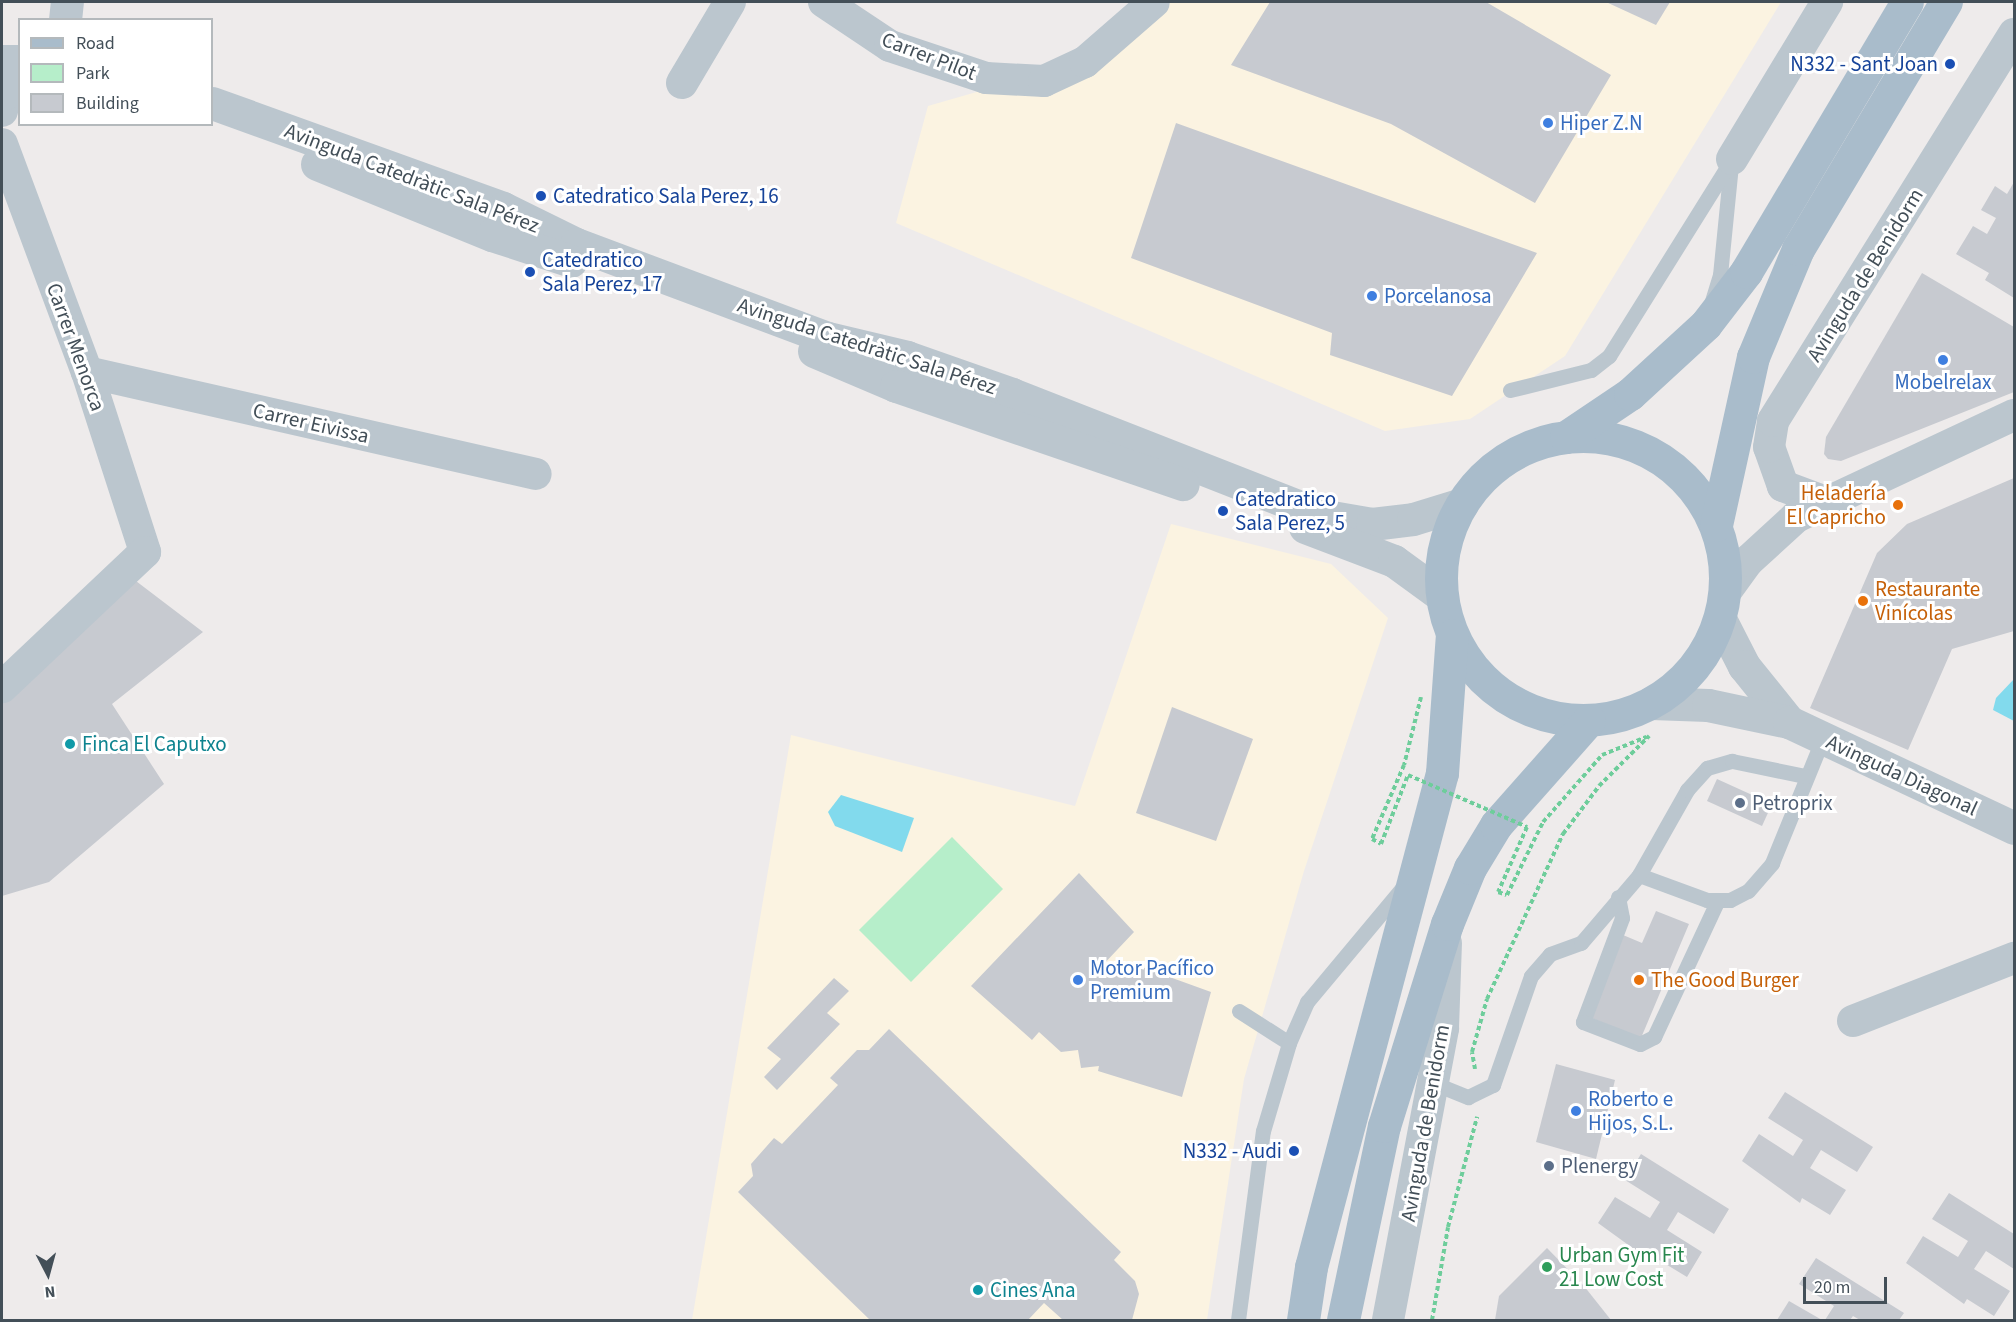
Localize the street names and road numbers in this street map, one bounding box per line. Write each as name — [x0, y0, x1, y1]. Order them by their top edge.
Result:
street label: Carrer Pilot — [878, 26, 980, 86]
street label: Avinguda Catedràtic Sala Pérez — [281, 118, 543, 238]
street label: Avinguda de Benidorm — [1801, 184, 1929, 366]
street label: Carrer Menorca — [41, 280, 111, 414]
street label: Avinguda Catedràtic Sala Pérez — [734, 292, 1000, 400]
street label: Carrer Eivissa — [251, 397, 371, 449]
street label: Avinguda Diagonal — [1822, 729, 1982, 821]
street label: Avinguda de Benidorm — [1395, 1023, 1455, 1223]

